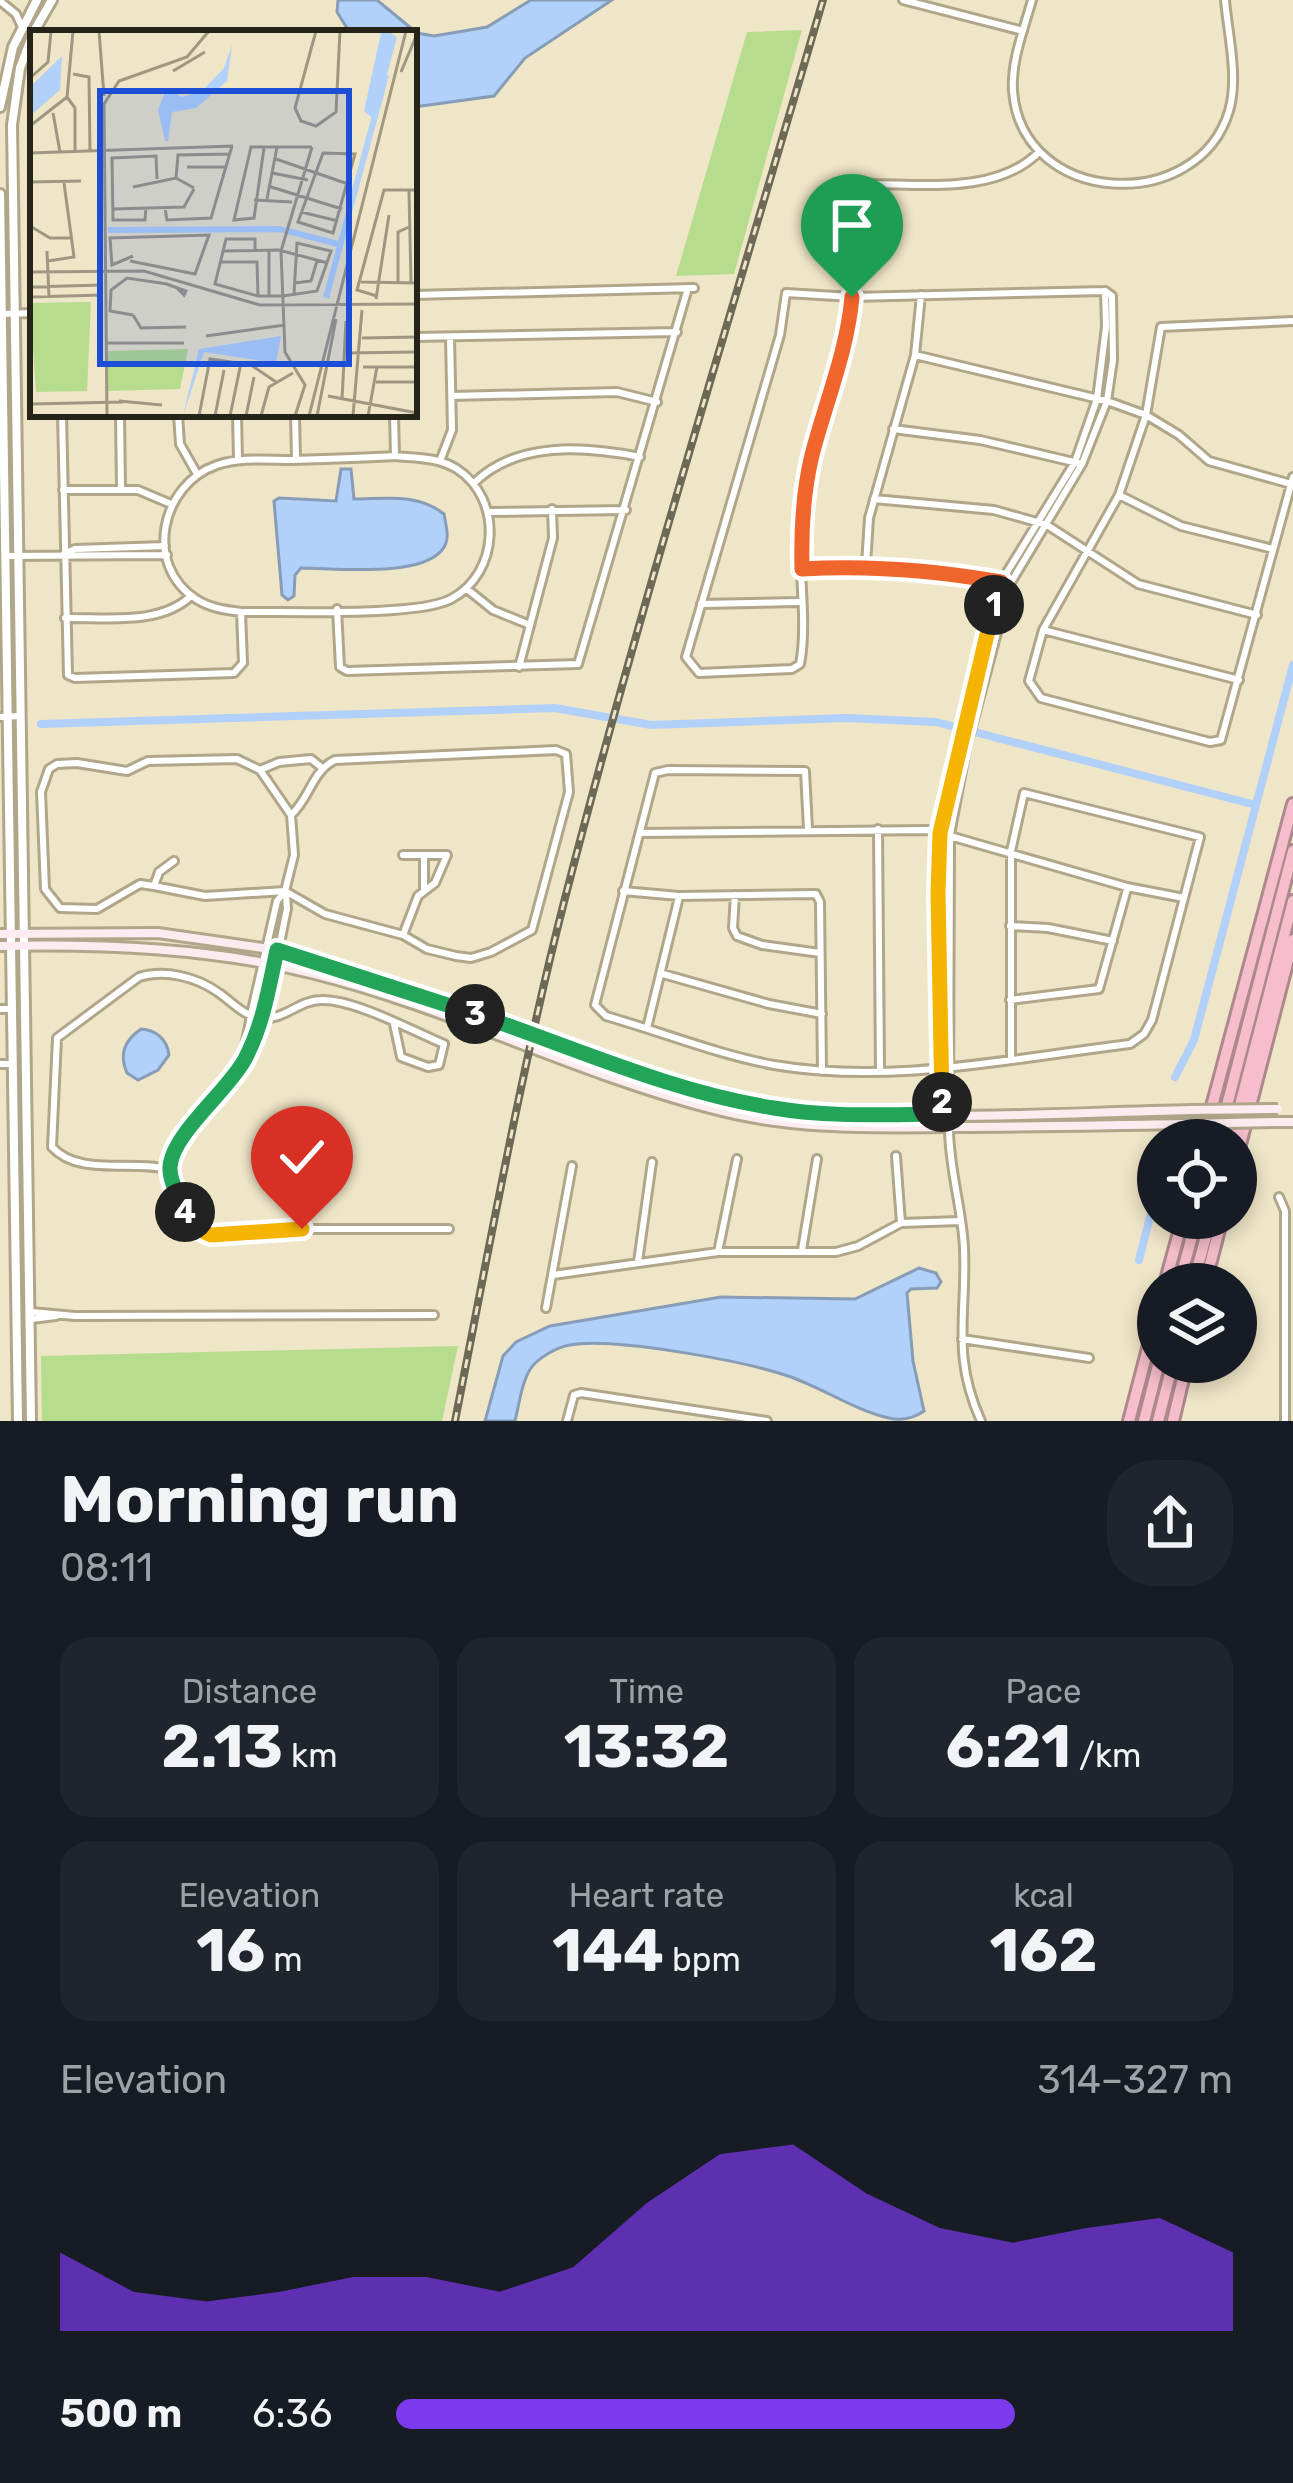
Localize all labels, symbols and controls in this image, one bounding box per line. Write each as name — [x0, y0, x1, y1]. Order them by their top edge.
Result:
inset map — [30, 30, 417, 417]
pin — [801, 174, 903, 297]
icon: arrive — [819, 192, 885, 258]
pin: 1 — [964, 575, 1024, 635]
text: 1 — [986, 585, 1002, 624]
pin: 3 — [445, 984, 505, 1044]
text: 3 — [464, 994, 486, 1033]
pin: 2 — [912, 1072, 972, 1132]
text: 2 — [931, 1082, 953, 1121]
pin — [251, 1106, 353, 1229]
map controls — [1137, 1119, 1257, 1383]
button: locate — [1137, 1119, 1257, 1239]
icon: check — [269, 1124, 335, 1190]
pin: 4 — [155, 1182, 215, 1242]
text: 4 — [174, 1192, 196, 1231]
button: layers — [1137, 1263, 1257, 1383]
text: Morning run — [60, 1460, 459, 1539]
button: share — [1107, 1460, 1233, 1586]
text: 08:11 — [60, 1545, 153, 1591]
text: Distance — [182, 1672, 317, 1711]
text: Time — [609, 1672, 684, 1711]
text: Pace — [1006, 1672, 1081, 1711]
text: 2.13 — [162, 1711, 283, 1782]
text: 13:32 — [564, 1711, 729, 1782]
text: 6:21 — [946, 1711, 1071, 1782]
text: km — [283, 1736, 337, 1775]
text: /km — [1071, 1736, 1141, 1775]
text: Elevation — [179, 1876, 320, 1915]
text: Heart rate — [569, 1876, 724, 1915]
text: kcal — [1013, 1876, 1074, 1915]
text: 16 — [196, 1915, 265, 1986]
text: 144 — [552, 1915, 664, 1986]
text: 162 — [990, 1915, 1097, 1986]
text: m — [265, 1940, 303, 1979]
text: bpm — [664, 1940, 741, 1979]
text: Elevation — [60, 2057, 227, 2103]
text: 314–327 m — [1037, 2057, 1233, 2103]
text: 500 m — [60, 2391, 182, 2437]
text: 6:36 — [252, 2391, 332, 2437]

